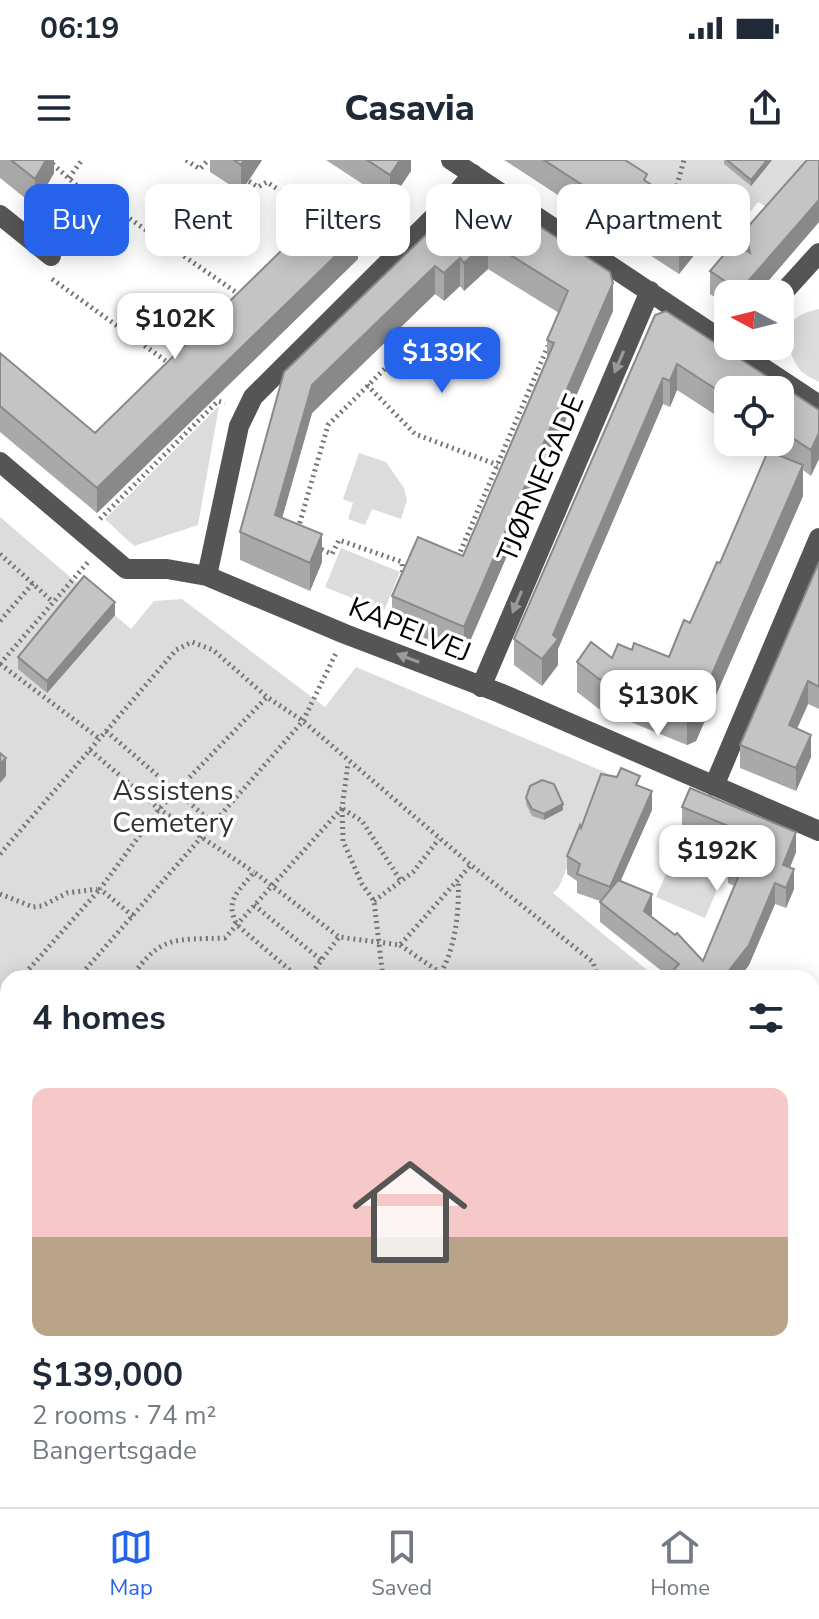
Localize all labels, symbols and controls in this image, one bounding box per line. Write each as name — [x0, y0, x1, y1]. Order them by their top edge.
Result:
text: 06:19 — [40, 8, 119, 49]
text: Casavia — [344, 84, 475, 133]
icon: menu — [32, 86, 76, 130]
icon: share — [743, 86, 787, 130]
chip: Buy — [24, 184, 129, 256]
chip: Rent — [145, 184, 260, 256]
chip: Filters — [276, 184, 410, 256]
chip: New — [426, 184, 541, 256]
chip: Apartment — [557, 184, 750, 256]
north arrow — [714, 280, 794, 360]
map controls — [714, 280, 794, 456]
pin: $102K — [119, 293, 231, 361]
text: $102K — [135, 301, 215, 336]
pin: $139K — [386, 327, 498, 395]
text: $139K — [402, 335, 482, 370]
one-way arrow — [612, 351, 625, 375]
button: locate — [714, 376, 794, 456]
street label: TJØRNEGADE — [488, 388, 593, 568]
street label: KAPELVEJ — [343, 588, 476, 672]
one-way arrow — [511, 590, 524, 614]
one-way arrow — [396, 652, 420, 665]
pin: $130K — [602, 670, 714, 738]
text: $130K — [618, 678, 698, 713]
park label: Assistens Cemetery — [112, 772, 234, 842]
pin: $192K — [661, 825, 773, 893]
text: $192K — [677, 833, 757, 868]
text: 4 homes — [32, 995, 166, 1041]
icon: filters — [744, 996, 788, 1040]
icon: home — [338, 1140, 482, 1284]
text: $139,000 — [32, 1352, 183, 1398]
text: 2 rooms · 74 m² — [32, 1398, 216, 1433]
text: Bangertsgade — [32, 1433, 197, 1468]
tab: Map — [109, 1525, 153, 1603]
tab: Saved — [371, 1525, 432, 1603]
tab: Home — [650, 1525, 710, 1603]

